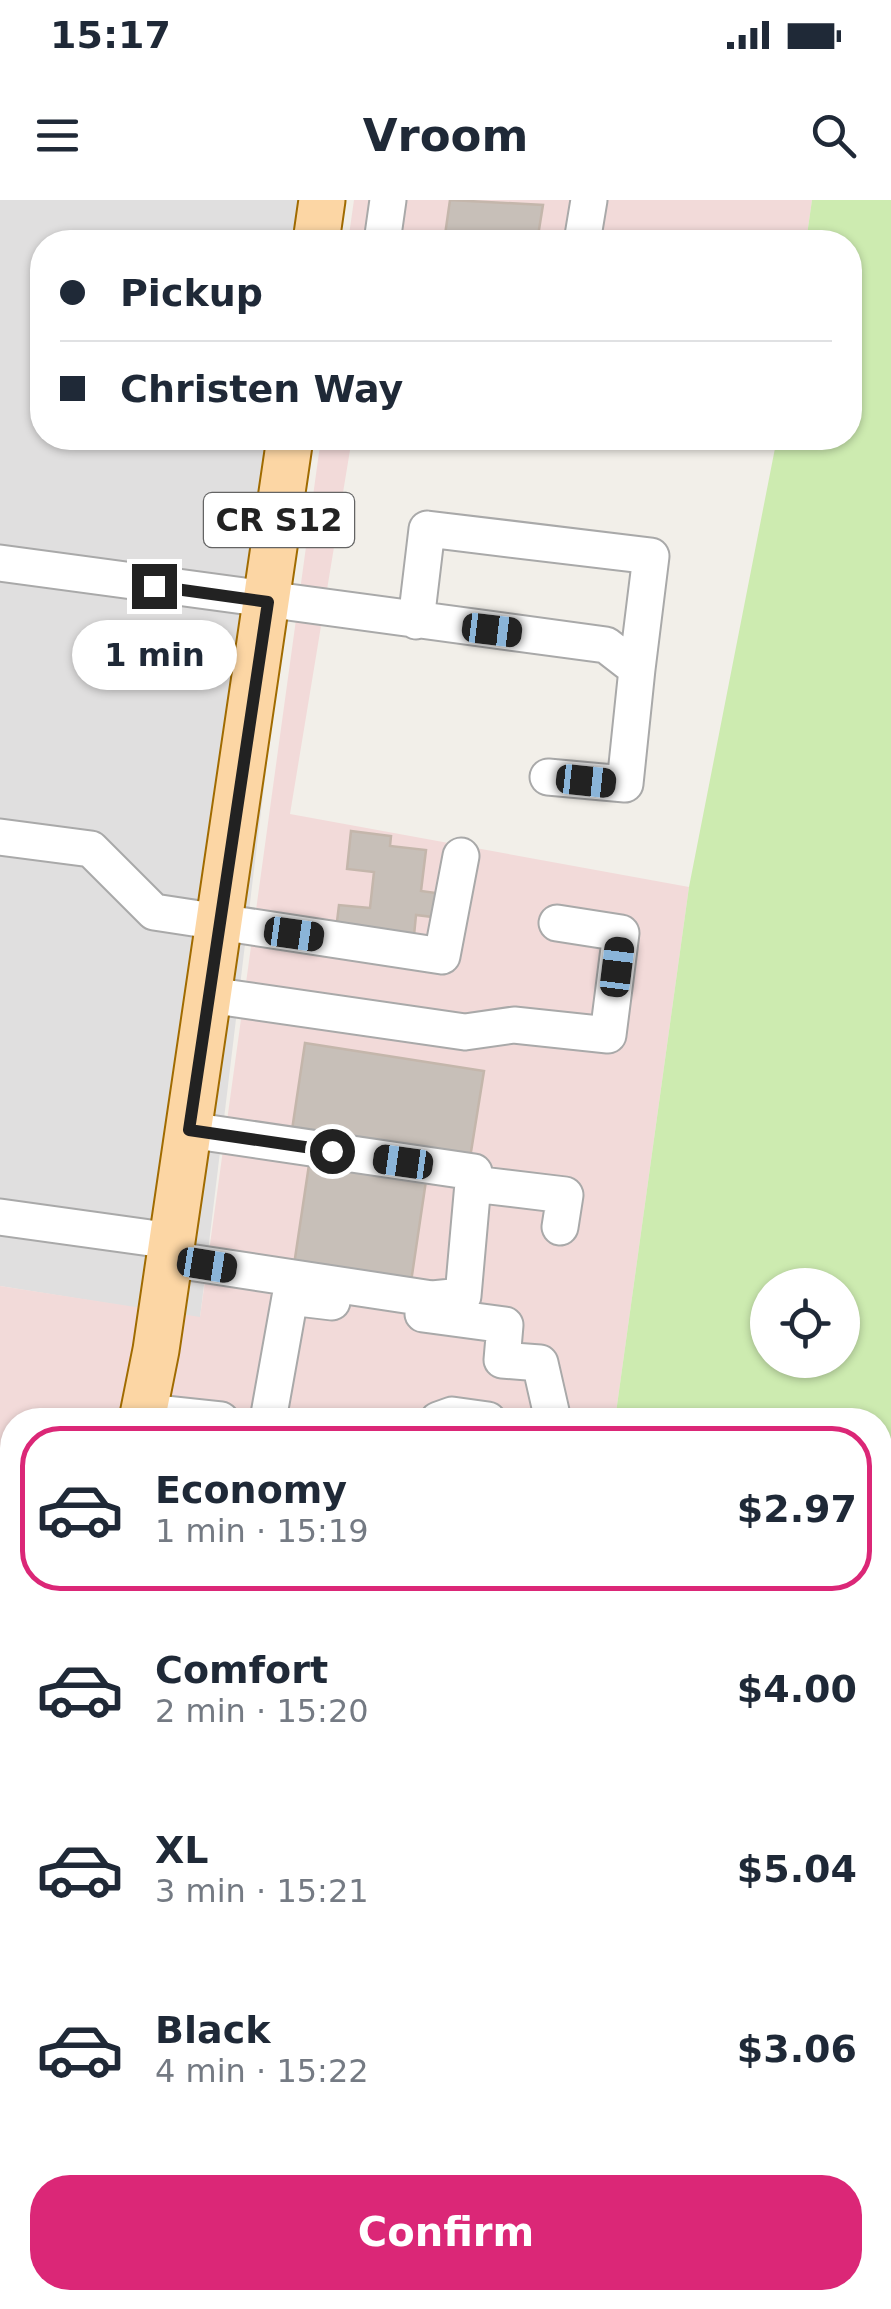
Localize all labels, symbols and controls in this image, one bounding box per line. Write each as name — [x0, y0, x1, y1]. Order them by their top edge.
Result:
text: 15:17 — [50, 13, 171, 57]
icon: menu — [30, 108, 85, 163]
icon: search — [806, 108, 861, 163]
text: Vroom — [363, 109, 528, 162]
text: Pickup — [120, 271, 263, 315]
text: Christen Way — [120, 367, 403, 411]
road number: CR S12 — [204, 493, 354, 547]
route end — [132, 564, 177, 609]
car — [460, 611, 524, 649]
callout: 1 min — [72, 621, 236, 691]
text: 1 min — [104, 636, 205, 674]
car — [555, 763, 617, 799]
car — [262, 915, 326, 953]
car — [598, 935, 636, 999]
route start — [310, 1129, 355, 1174]
car — [371, 1143, 435, 1181]
car — [175, 1245, 239, 1285]
map controls — [750, 1268, 860, 1378]
button: locate — [750, 1268, 860, 1378]
icon: car — [35, 1464, 125, 1554]
text: Economy — [155, 1468, 347, 1512]
text: $2.97 — [737, 1487, 857, 1531]
text: 1 min · 15:19 — [155, 1512, 369, 1550]
icon: car — [35, 1644, 125, 1734]
text: Comfort — [155, 1648, 328, 1692]
text: $4.00 — [737, 1667, 857, 1711]
text: 2 min · 15:20 — [155, 1692, 369, 1730]
icon: car — [35, 1824, 125, 1914]
text: XL — [155, 1828, 209, 1872]
text: $5.04 — [737, 1847, 857, 1891]
text: 3 min · 15:21 — [155, 1872, 369, 1910]
icon: car — [35, 2004, 125, 2094]
text: Black — [155, 2008, 270, 2052]
text: $3.06 — [737, 2027, 857, 2071]
text: 4 min · 15:22 — [155, 2052, 369, 2090]
button: Confirm — [30, 2175, 862, 2290]

